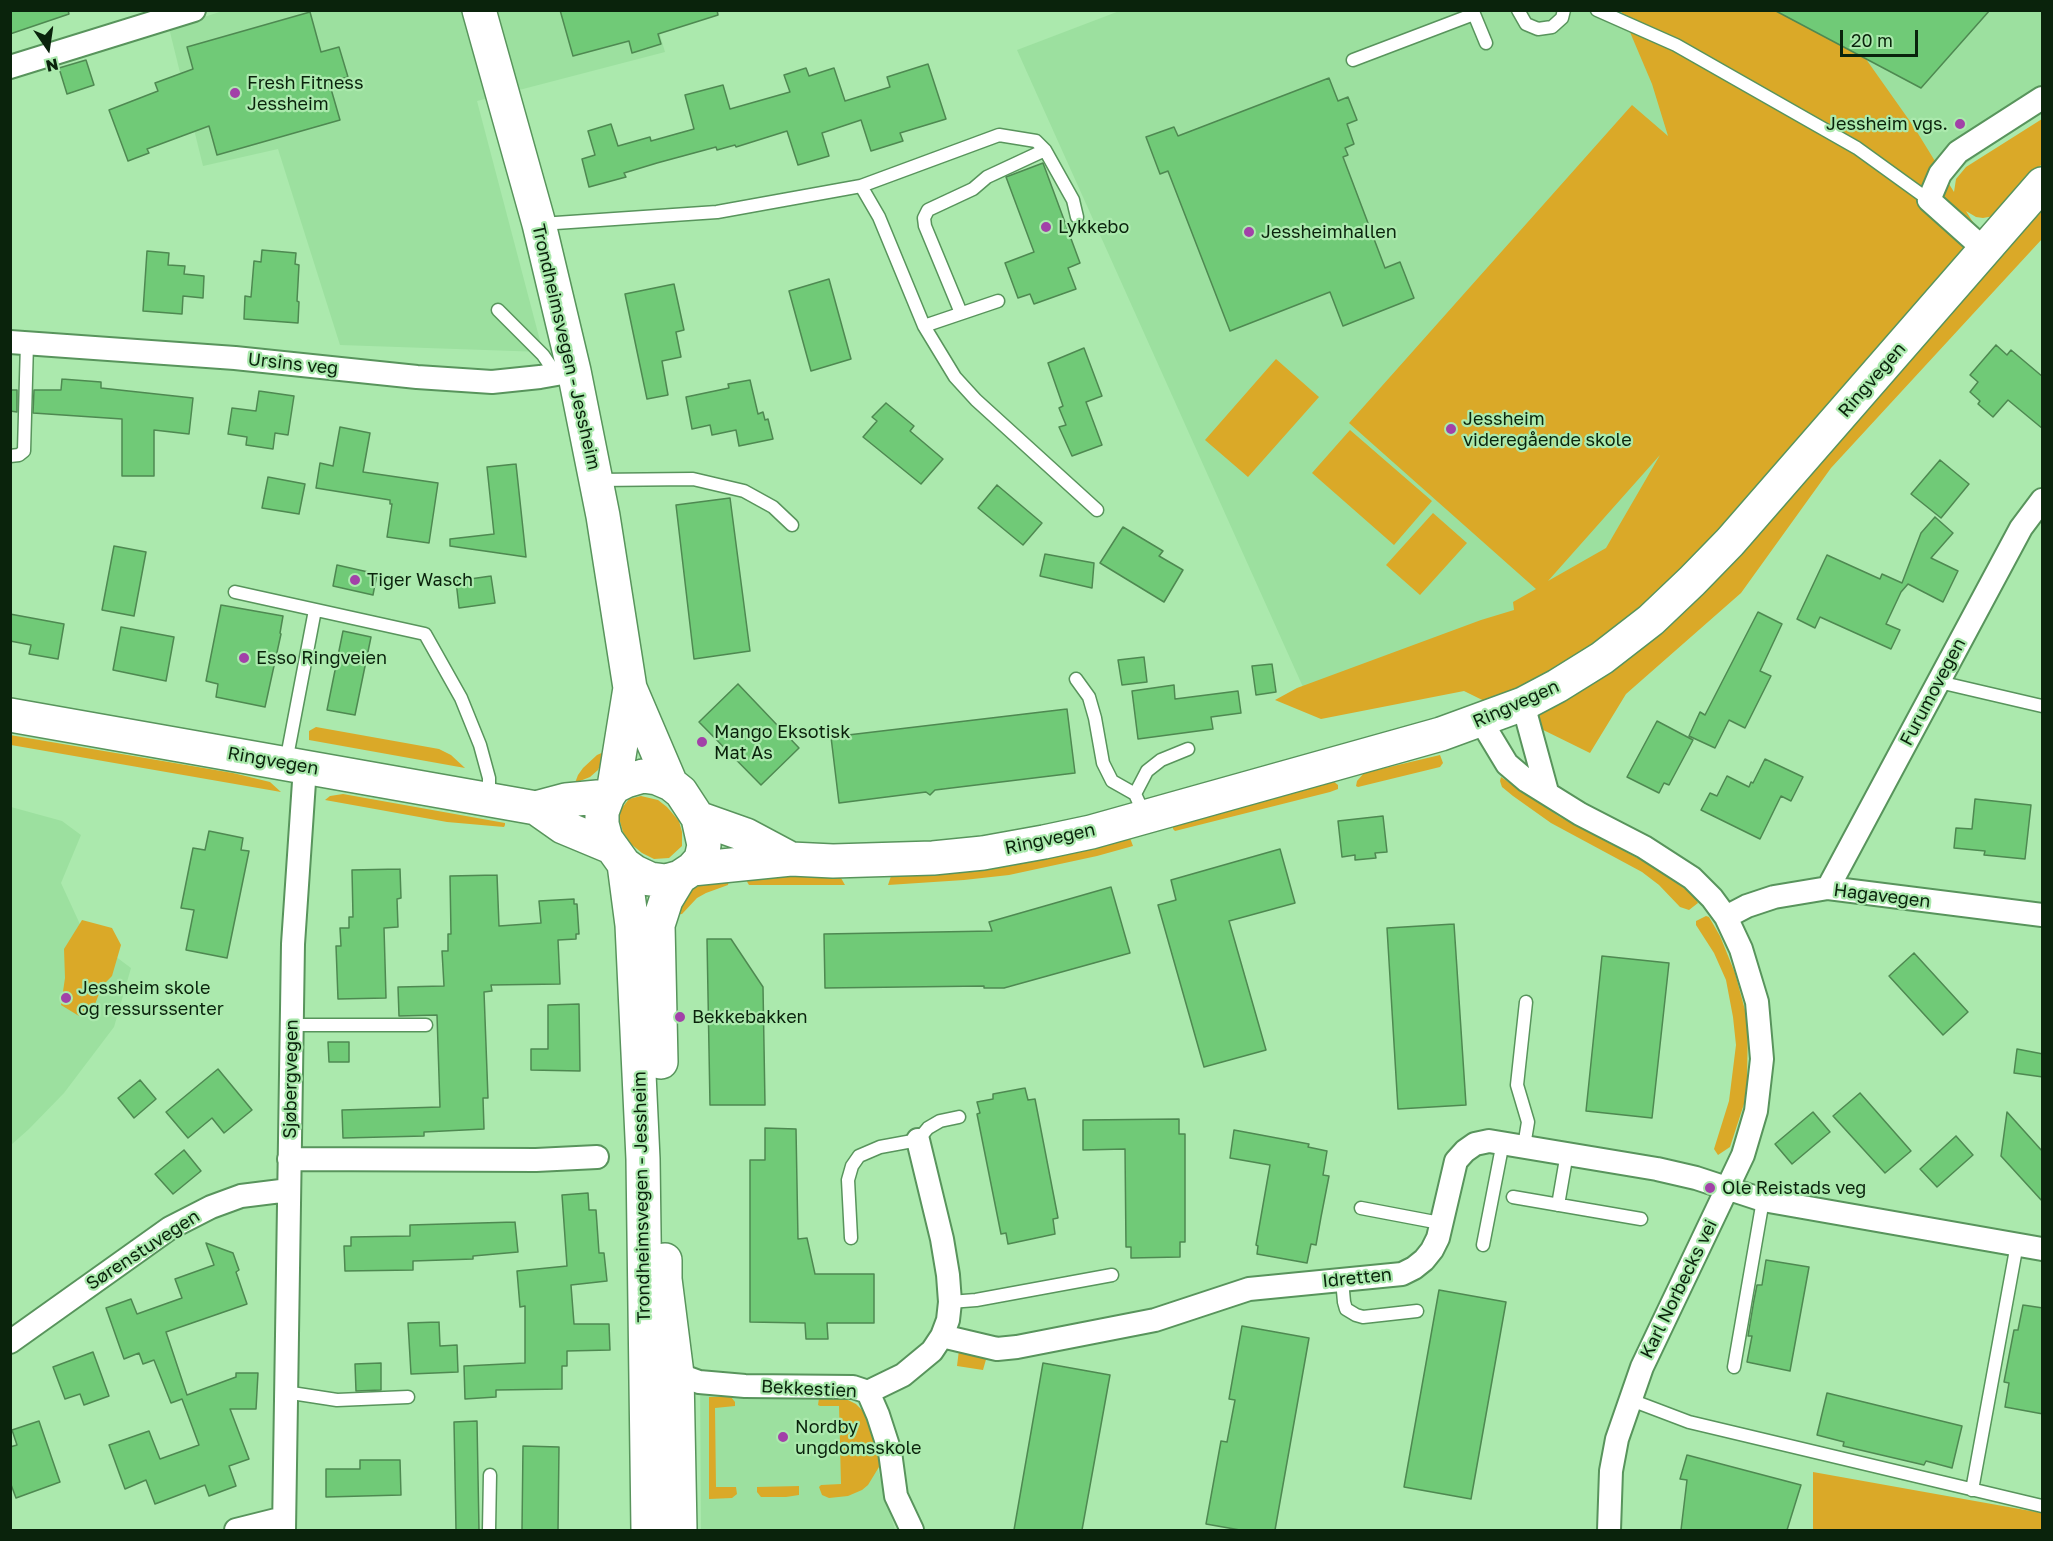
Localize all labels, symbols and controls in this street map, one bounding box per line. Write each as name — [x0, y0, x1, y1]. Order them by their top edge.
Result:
north arrow — [18, 18, 78, 78]
scale bar — [1843, 18, 1921, 56]
text: 20 m — [1851, 29, 1893, 51]
text: N — [44, 54, 60, 77]
place label: Fresh Fitness Jessheim — [247, 72, 363, 115]
marker: Fresh Fitness Jessheim — [228, 86, 242, 100]
place label: Jessheim vgs. — [1826, 113, 1948, 135]
marker: Jessheim vgs. — [1953, 117, 1967, 131]
place label: Lykkebo — [1058, 216, 1129, 238]
marker: Lykkebo — [1039, 220, 1053, 234]
place label: Jessheimhallen — [1261, 221, 1397, 243]
street label: Trondheimsvegen - Jessheim — [527, 222, 605, 472]
marker: Jessheimhallen — [1242, 225, 1256, 239]
street label: Ringvegen — [1834, 338, 1910, 422]
street label: Ursins veg — [247, 349, 339, 379]
place label: Jessheim videregående skole — [1463, 408, 1632, 450]
marker: Jessheim videregående skole — [1444, 422, 1458, 436]
place label: Tiger Wasch — [367, 569, 473, 591]
marker: Tiger Wasch — [348, 573, 362, 587]
street label: Furumovegen — [1896, 635, 1970, 749]
place label: Esso Ringveien — [256, 647, 387, 669]
marker: Esso Ringveien — [237, 651, 251, 665]
street label: Ringvegen — [1470, 675, 1562, 733]
place label: Mango Eksotisk Mat As — [714, 721, 850, 764]
marker: Mango Eksotisk Mat As — [695, 735, 709, 749]
street label: Ringvegen — [226, 742, 320, 780]
street label: Ringvegen — [1003, 819, 1097, 859]
street label: Hagavegen — [1832, 879, 1932, 913]
place label: Jessheim skole og ressurssenter — [78, 977, 224, 1020]
marker: Jessheim skole og ressurssenter — [59, 991, 73, 1005]
place label: Bekkebakken — [692, 1006, 808, 1028]
marker: Bekkebakken — [673, 1010, 687, 1024]
street label: Sjøbergvegen — [279, 1019, 303, 1139]
street label: Trondheimsvegen - Jessheim — [629, 1071, 655, 1323]
place label: Ole Reistads veg — [1722, 1177, 1866, 1199]
marker: Ole Reistads veg — [1703, 1181, 1717, 1195]
street label: Sørenstuvegen — [82, 1205, 204, 1295]
street label: Karl Norbecks vei — [1636, 1216, 1722, 1362]
street label: Idretten — [1321, 1264, 1393, 1292]
street label: Bekkestien — [761, 1376, 857, 1402]
place label: Nordby ungdomsskole — [795, 1416, 922, 1458]
marker: Nordby ungdomsskole — [776, 1430, 790, 1444]

